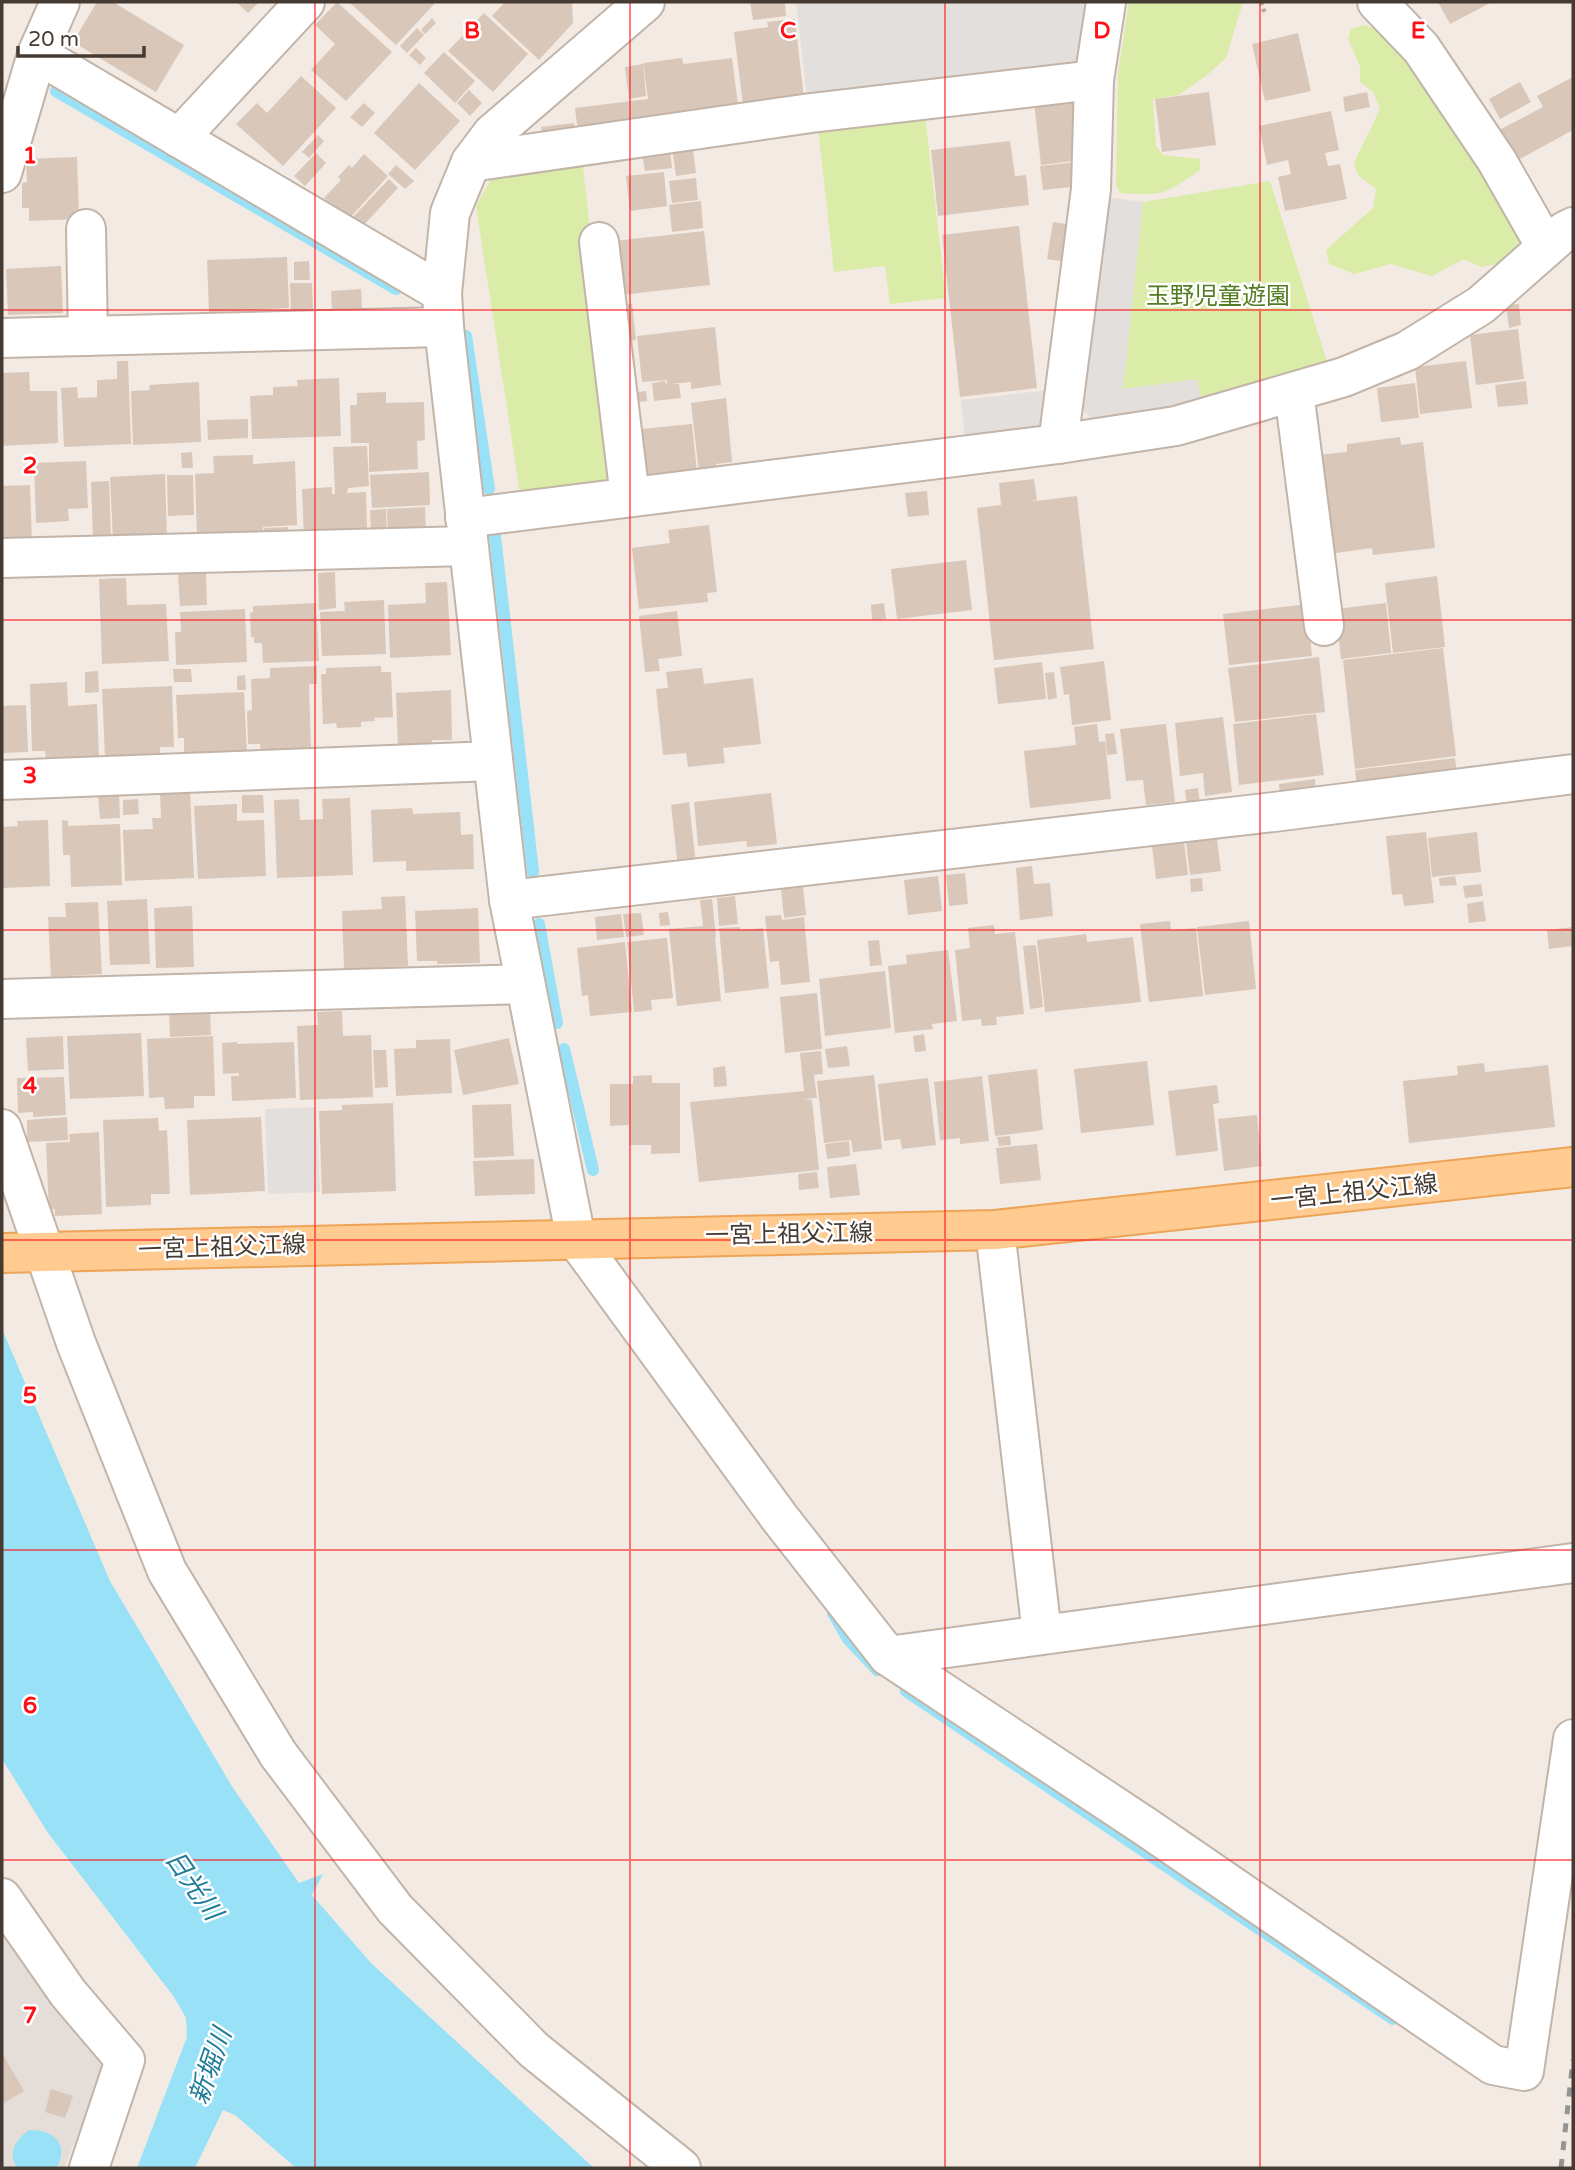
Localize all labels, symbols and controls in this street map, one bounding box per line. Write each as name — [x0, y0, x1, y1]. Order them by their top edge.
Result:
scale bar — [18, 14, 144, 58]
text: B — [464, 17, 480, 45]
text: C — [780, 17, 796, 45]
text: D — [1093, 17, 1111, 45]
text: E — [1411, 17, 1425, 45]
text: 20 m — [28, 27, 79, 52]
text: 1 — [23, 142, 37, 170]
park label: 玉野児童遊園 — [1146, 282, 1290, 311]
text: 2 — [23, 452, 37, 480]
text: 3 — [23, 762, 37, 790]
text: 4 — [23, 1072, 38, 1100]
street label: 一宮上祖父江線 — [1269, 1169, 1439, 1216]
street label: 一宮上祖父江線 — [705, 1219, 873, 1250]
street label: 一宮上祖父江線 — [138, 1230, 306, 1265]
text: 5 — [23, 1382, 37, 1410]
text: 6 — [23, 1692, 37, 1720]
water label: 日光川 — [159, 1844, 230, 1929]
text: 7 — [23, 2002, 37, 2030]
water label: 新堀川 — [183, 2021, 239, 2108]

